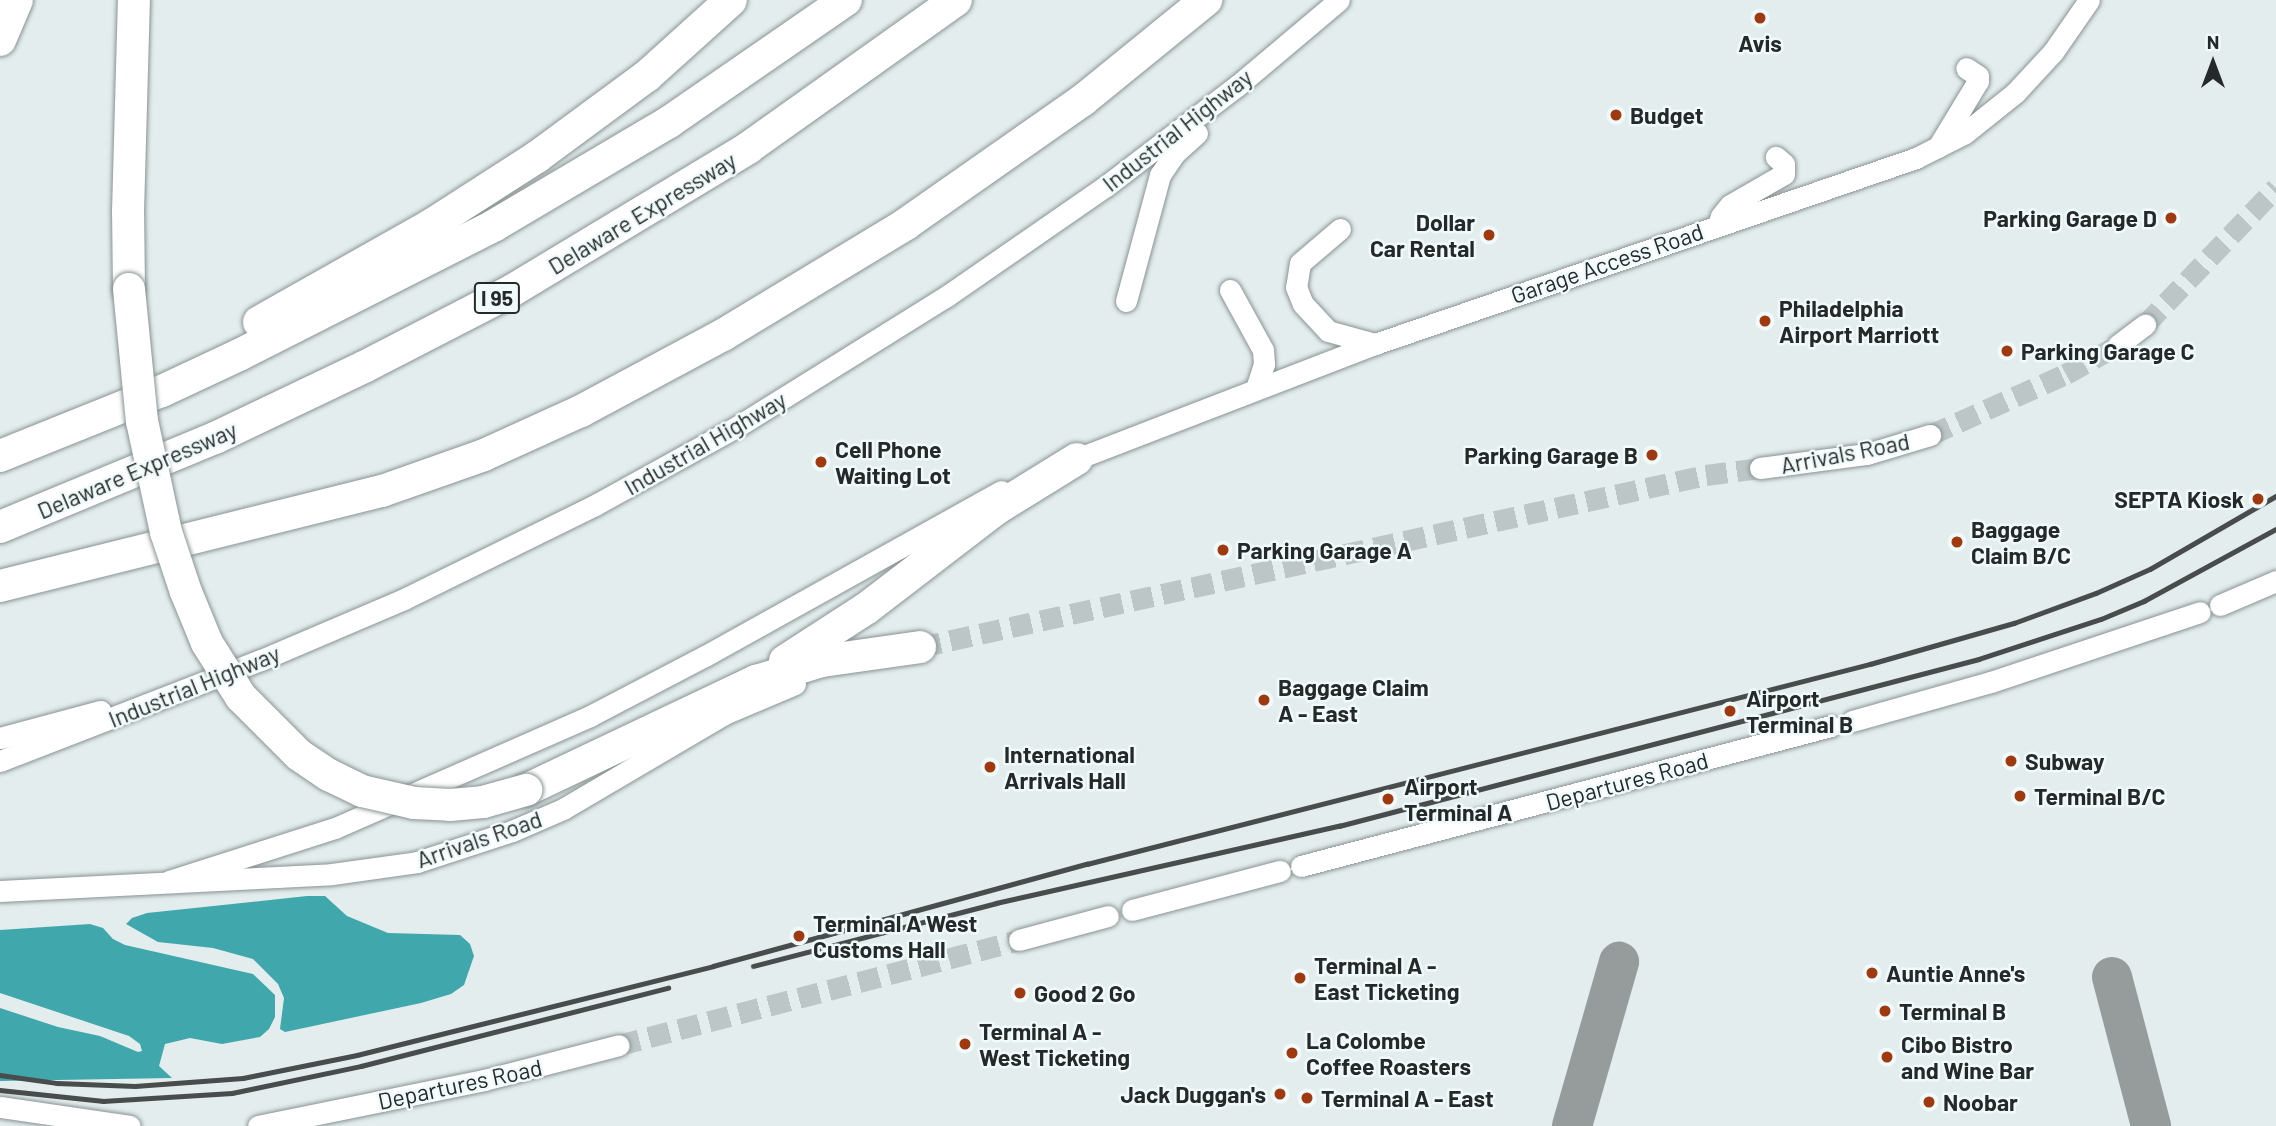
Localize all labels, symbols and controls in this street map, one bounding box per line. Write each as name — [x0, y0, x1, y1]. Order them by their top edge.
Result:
marker: Avis — [1752, 10, 1768, 26]
north arrow — [2178, 28, 2248, 98]
place label: Avis — [1738, 29, 1782, 57]
text: N — [2207, 30, 2219, 53]
street label: Industrial Highway — [1097, 63, 1257, 197]
place label: Budget — [1630, 101, 1703, 129]
marker: Budget — [1608, 107, 1624, 123]
street label: Delaware Expressway — [543, 146, 741, 280]
place label: Parking Garage D — [1983, 204, 2157, 232]
place label: Dollar Car Rental — [1370, 208, 1475, 262]
marker: Parking Garage D — [2163, 210, 2179, 226]
street label: Garage Access Road — [1507, 217, 1707, 309]
marker: Dollar Car Rental — [1481, 227, 1497, 243]
road number: I 95 — [472, 280, 522, 316]
place label: Philadelphia Airport Marriott — [1779, 294, 1939, 348]
marker: Philadelphia Airport Marriott — [1757, 313, 1773, 329]
place label: Parking Garage C — [2021, 337, 2195, 365]
marker: Parking Garage C — [1999, 343, 2015, 359]
street label: Industrial Highway — [619, 385, 791, 501]
street label: Delaware Expressway — [33, 415, 241, 525]
street label: Arrivals Road — [1778, 427, 1912, 479]
place label: Cell Phone Waiting Lot — [835, 435, 951, 489]
place label: Parking Garage B — [1464, 441, 1638, 469]
marker: Parking Garage B — [1644, 447, 1660, 463]
marker: Cell Phone Waiting Lot — [813, 454, 829, 470]
place label: SEPTA Kiosk — [2114, 485, 2244, 513]
marker: SEPTA Kiosk — [2250, 491, 2266, 507]
place label: Baggage Claim B/C — [1971, 515, 2071, 569]
marker: Baggage Claim B/C — [1949, 534, 1965, 550]
place label: Parking Garage A — [1237, 536, 1412, 564]
marker: Parking Garage A — [1215, 542, 1231, 558]
street label: Industrial Highway — [104, 639, 284, 733]
place label: Baggage Claim A - East — [1278, 673, 1429, 727]
place label: Airport Terminal B — [1746, 684, 1853, 738]
marker: Baggage Claim A - East — [1256, 692, 1272, 708]
marker: Airport Terminal B — [1720, 701, 1740, 721]
place label: International Arrivals Hall — [1004, 740, 1135, 794]
street label: Departures Road — [1543, 746, 1711, 816]
place label: Subway — [2025, 747, 2105, 775]
marker: Subway — [2003, 753, 2019, 769]
marker: International Arrivals Hall — [982, 759, 998, 775]
place label: Airport Terminal A — [1404, 772, 1512, 826]
place label: Terminal B/C — [2034, 782, 2166, 810]
marker: Terminal B/C — [2012, 788, 2028, 804]
marker: Airport Terminal A — [1378, 789, 1398, 809]
street label: Arrivals Road — [413, 805, 545, 873]
place label: Terminal A West Customs Hall — [813, 909, 977, 963]
marker: Terminal A West Customs Hall — [791, 928, 807, 944]
place label: Terminal A - East Ticketing — [1314, 951, 1459, 1005]
place label: Auntie Anne's — [1886, 959, 2025, 987]
marker: Auntie Anne's — [1864, 965, 1880, 981]
marker: Terminal A - East Ticketing — [1292, 970, 1308, 986]
place label: Good 2 Go — [1034, 979, 1136, 1007]
marker: Good 2 Go — [1012, 985, 1028, 1001]
place label: Terminal B — [1899, 997, 2006, 1025]
marker: Terminal B — [1877, 1003, 1893, 1019]
place label: Terminal A - West Ticketing — [979, 1017, 1130, 1071]
place label: La Colombe Coffee Roasters — [1306, 1026, 1471, 1080]
place label: Cibo Bistro and Wine Bar — [1901, 1030, 2034, 1084]
marker: Terminal A - West Ticketing — [957, 1036, 973, 1052]
marker: La Colombe Coffee Roasters — [1284, 1045, 1300, 1061]
marker: Cibo Bistro and Wine Bar — [1879, 1049, 1895, 1065]
street label: Departures Road — [375, 1053, 545, 1115]
place label: Jack Duggan's — [1120, 1080, 1266, 1108]
place label: Terminal A - East — [1321, 1084, 1494, 1112]
marker: Jack Duggan's — [1272, 1086, 1288, 1102]
place label: Noobar — [1943, 1088, 2018, 1116]
marker: Terminal A - East — [1299, 1090, 1315, 1106]
marker: Noobar — [1921, 1094, 1937, 1110]

